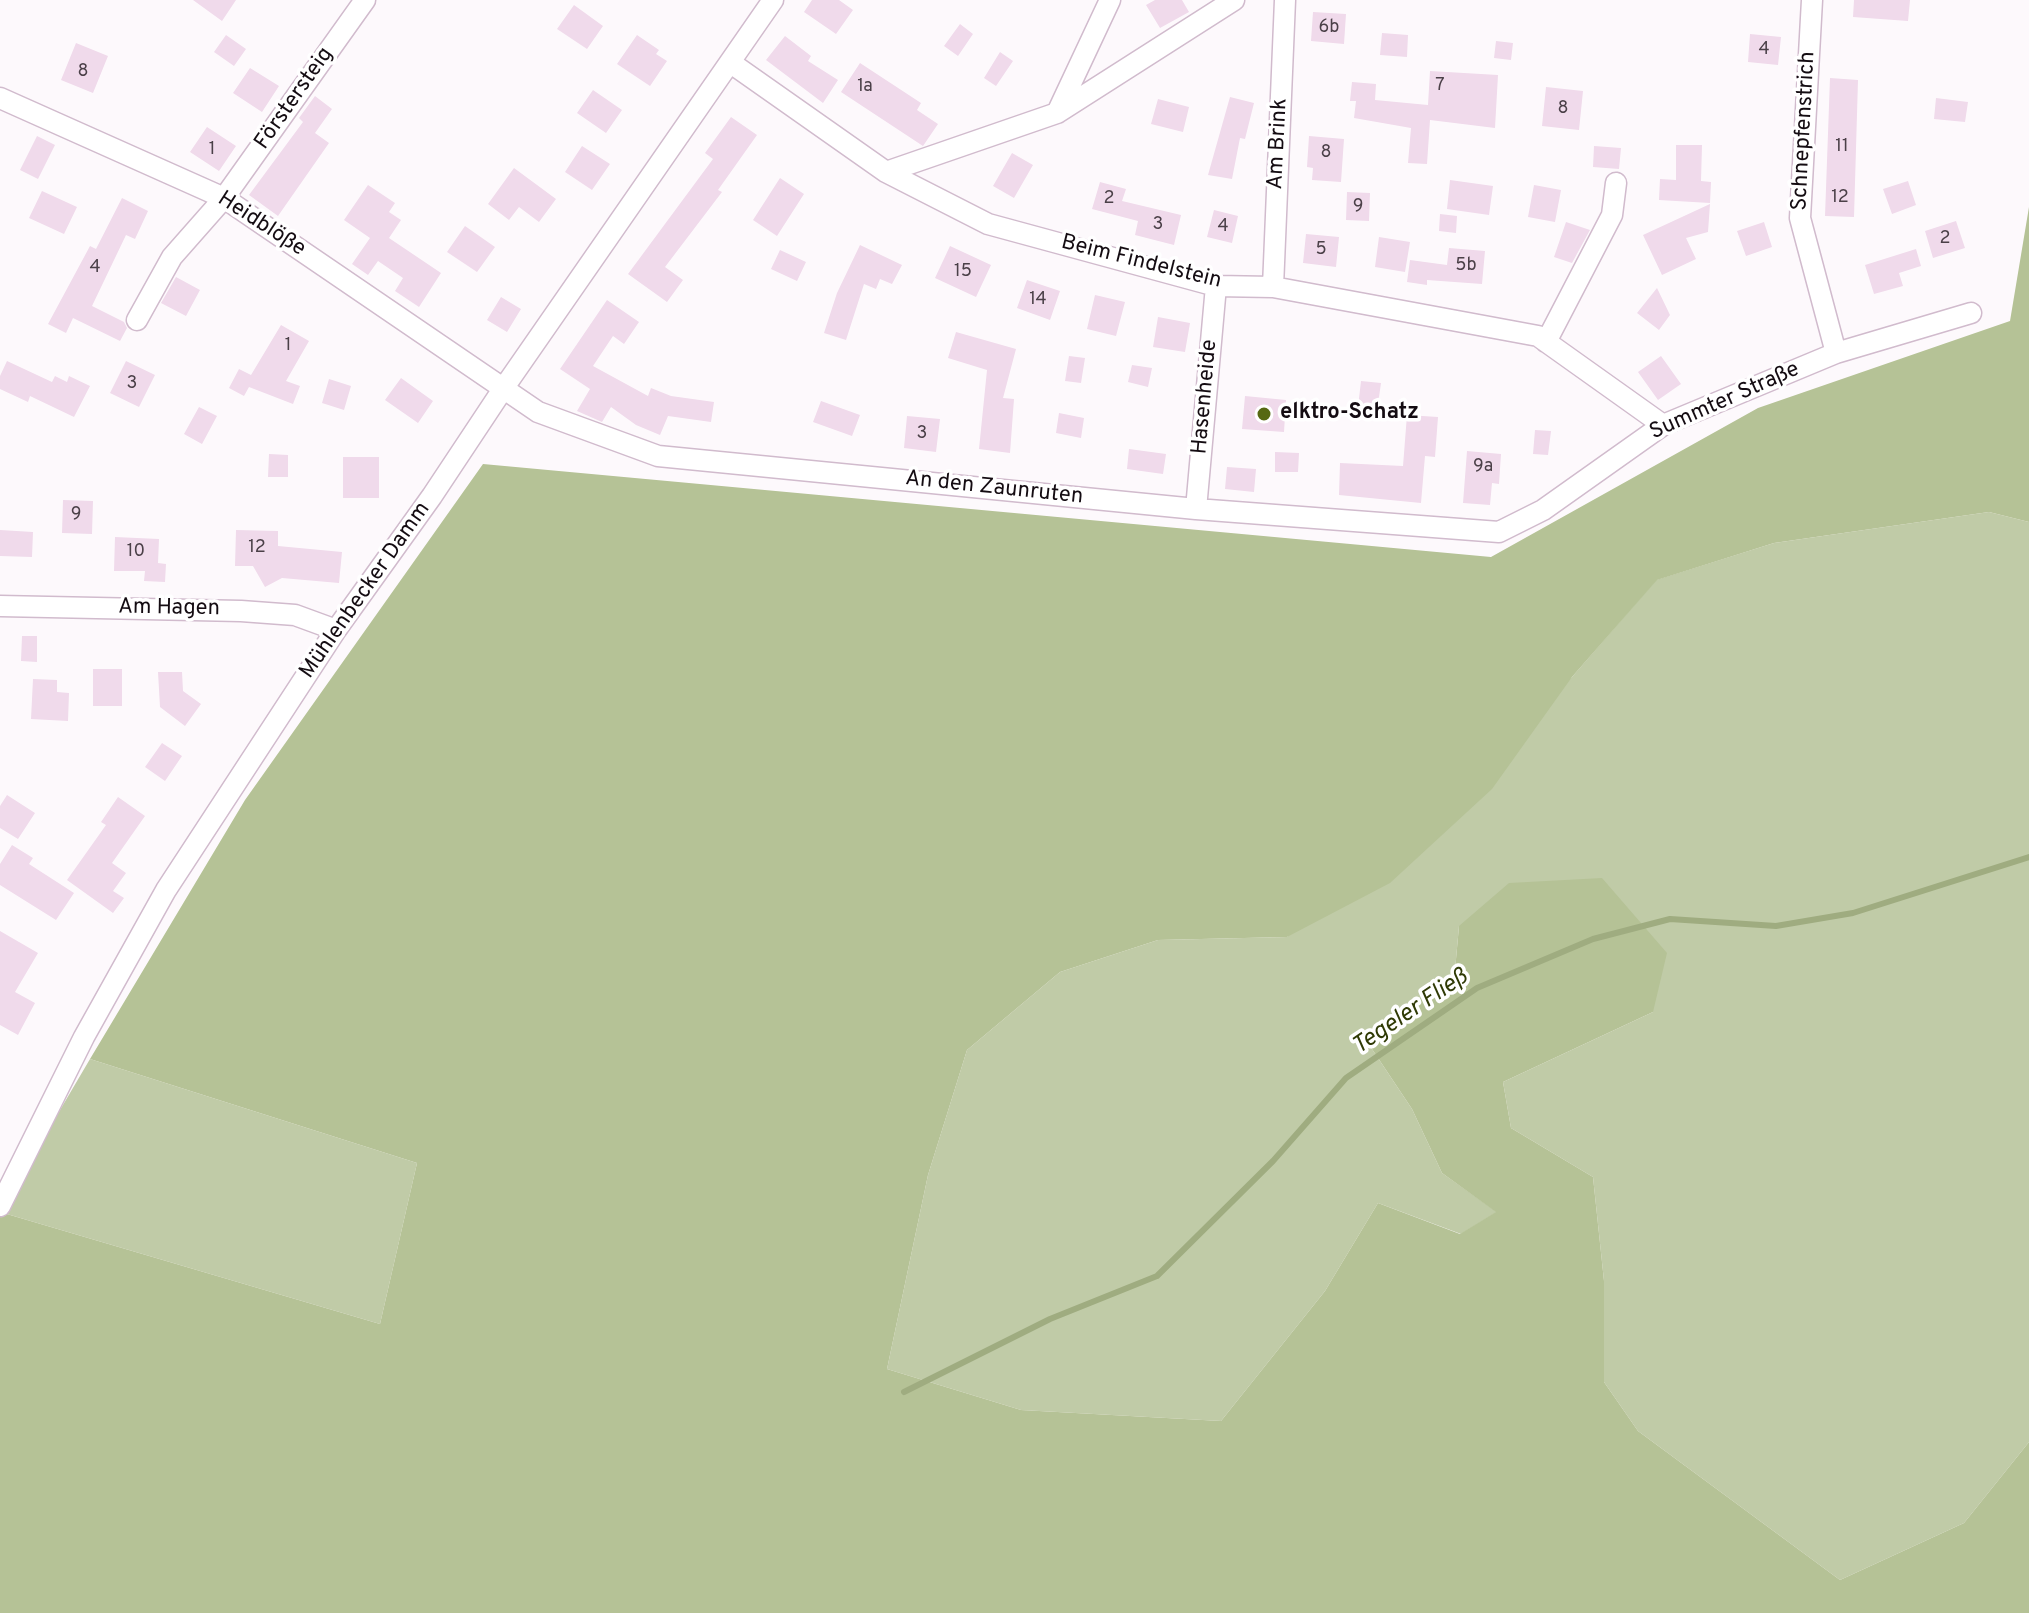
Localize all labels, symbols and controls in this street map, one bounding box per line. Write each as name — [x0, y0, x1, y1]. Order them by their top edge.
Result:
house number: 6b — [1319, 17, 1339, 39]
house number: 4 — [1758, 39, 1770, 61]
street label: Förstersteig — [250, 43, 340, 155]
street label: Schnepfenstrich — [1788, 51, 1822, 211]
house number: 8 — [78, 61, 88, 83]
house number: 7 — [1435, 75, 1445, 97]
house number: 1a — [857, 76, 873, 98]
street label: Am Brink — [1263, 98, 1295, 190]
house number: 8 — [1558, 98, 1568, 120]
house number: 11 — [1835, 136, 1849, 158]
house number: 1 — [209, 139, 215, 161]
house number: 8 — [1321, 142, 1331, 164]
street label: Heidblöße — [212, 187, 310, 263]
house number: 12 — [1831, 187, 1849, 209]
house number: 2 — [1103, 188, 1115, 210]
house number: 9 — [1353, 196, 1363, 218]
house number: 3 — [1153, 214, 1163, 236]
house number: 4 — [1217, 216, 1229, 238]
house number: 2 — [1939, 228, 1951, 250]
street label: Beim Findelstein — [1058, 230, 1224, 296]
house number: 5 — [1315, 239, 1327, 261]
house number: 5b — [1455, 255, 1477, 277]
house number: 4 — [89, 257, 101, 279]
house number: 15 — [954, 261, 972, 283]
house number: 14 — [1029, 289, 1047, 311]
house number: 1 — [285, 335, 291, 357]
street label: Hasenheide — [1188, 338, 1224, 456]
street label: Summter Straße — [1646, 357, 1804, 447]
house number: 3 — [127, 373, 137, 395]
place label: elktro-Schatz — [1280, 401, 1419, 427]
marker: elktro-Schatz — [1255, 405, 1273, 423]
house number: 3 — [917, 423, 927, 445]
house number: 9a — [1473, 456, 1493, 478]
street label: An den Zaunruten — [904, 467, 1084, 511]
street label: Mühlenbecker Damm — [295, 498, 437, 684]
house number: 9 — [71, 504, 81, 526]
house number: 12 — [248, 537, 266, 559]
house number: 10 — [127, 541, 145, 563]
street label: Am Hagen — [118, 595, 220, 623]
water label: Tegeler Fließ — [1348, 964, 1474, 1062]

